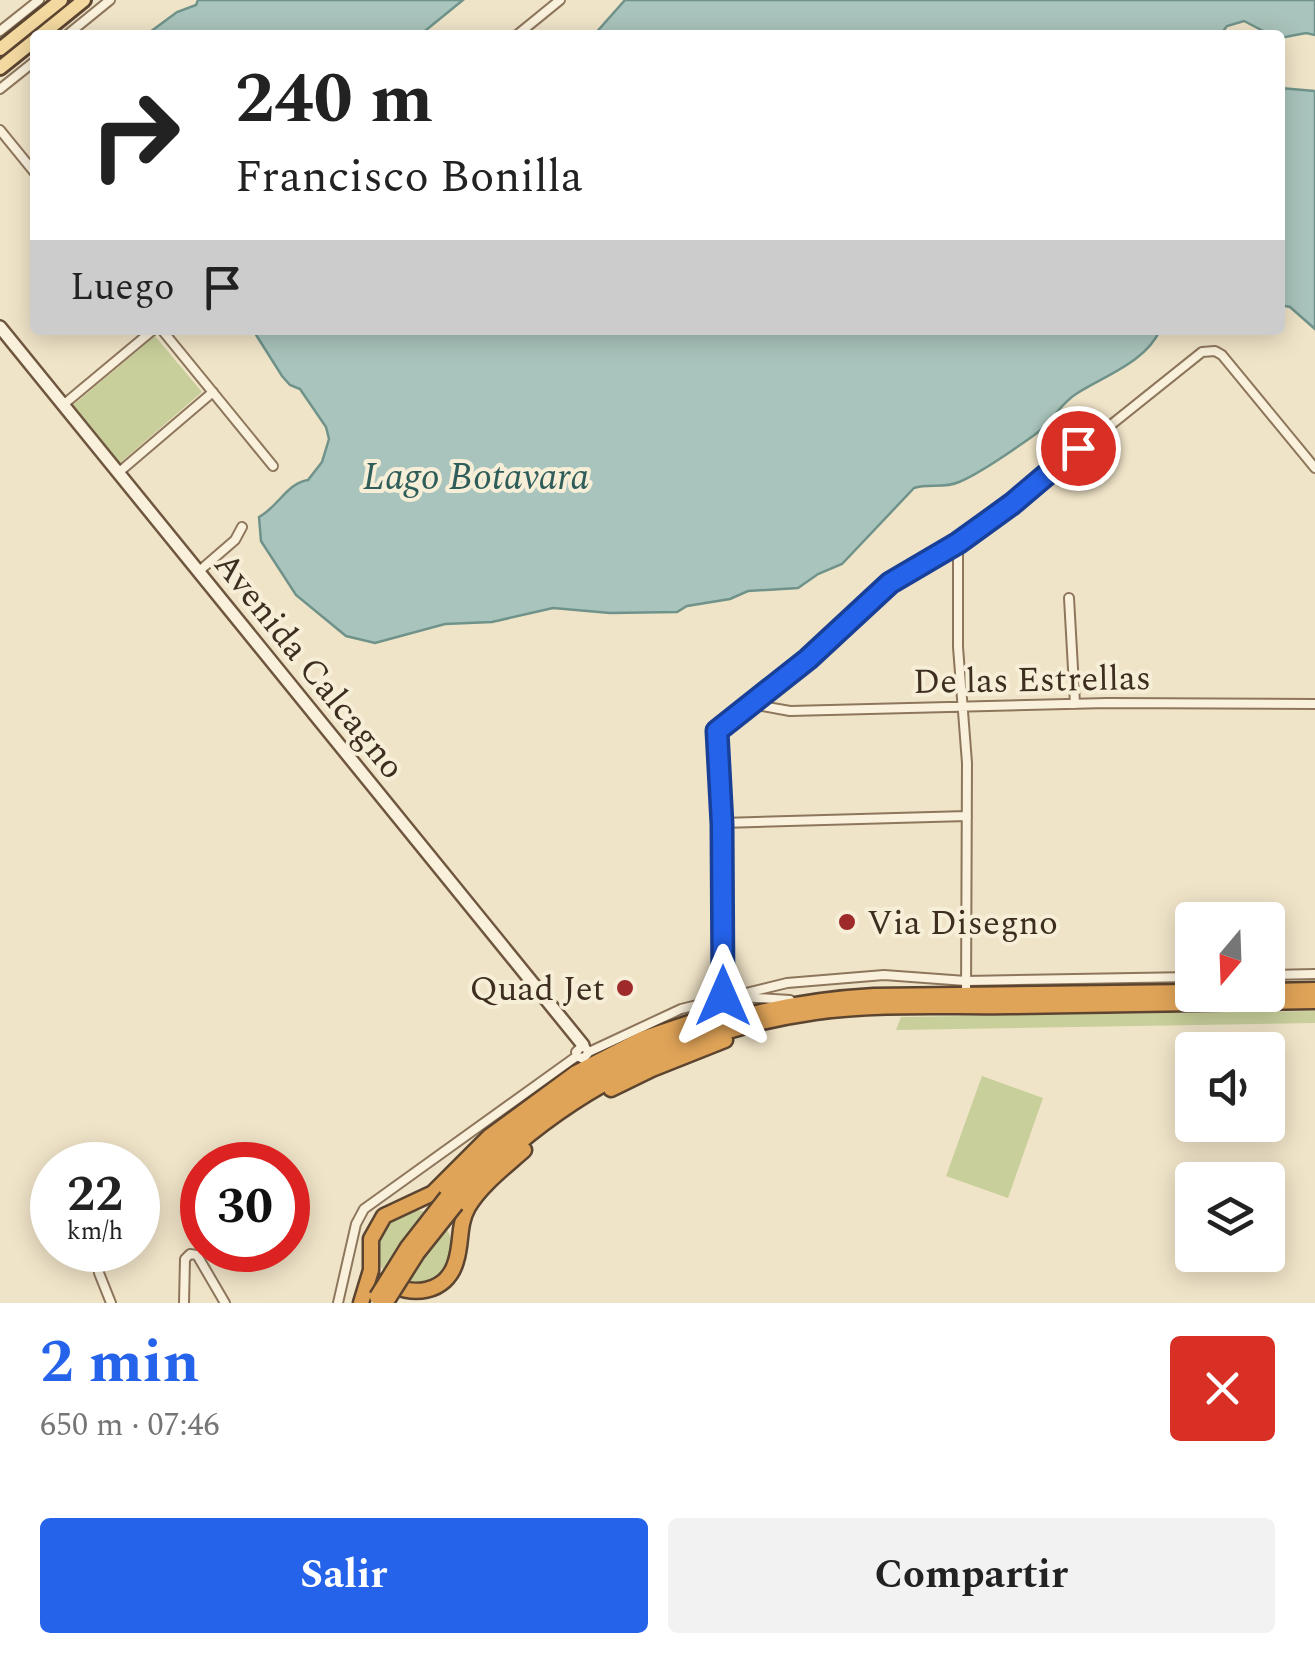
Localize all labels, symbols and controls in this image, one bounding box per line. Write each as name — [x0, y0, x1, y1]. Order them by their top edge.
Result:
text: 240 m — [235, 47, 433, 153]
icon: right — [70, 70, 200, 200]
text: Francisco Bonilla — [235, 143, 583, 212]
text: Luego — [70, 259, 175, 317]
icon: arrive — [195, 260, 250, 315]
pin — [1036, 406, 1121, 491]
icon: arrive — [1051, 421, 1106, 476]
water label: Lago Botavara — [363, 449, 589, 507]
street label: Avenida Calcagno — [200, 541, 417, 791]
street label: De las Estrellas — [913, 652, 1152, 709]
place label: Via Disegno — [867, 897, 1058, 950]
north arrow — [1175, 902, 1285, 1012]
map controls — [1175, 902, 1285, 1272]
marker: Via Disegno — [836, 911, 858, 933]
position arrow — [671, 944, 775, 1048]
place label: Quad Jet — [469, 963, 605, 1016]
marker: Quad Jet — [614, 977, 636, 999]
button: sound — [1175, 1032, 1285, 1142]
speed limit sign: 30 — [180, 1142, 310, 1272]
text: 22 — [67, 1157, 123, 1233]
button: layers — [1175, 1162, 1285, 1272]
text: km/h — [67, 1213, 123, 1251]
text: 2 min — [40, 1317, 200, 1409]
button: close — [1170, 1336, 1275, 1441]
text: 650 m · 07:46 — [40, 1401, 220, 1450]
button: Salir — [40, 1518, 648, 1633]
button: Compartir — [668, 1518, 1275, 1633]

